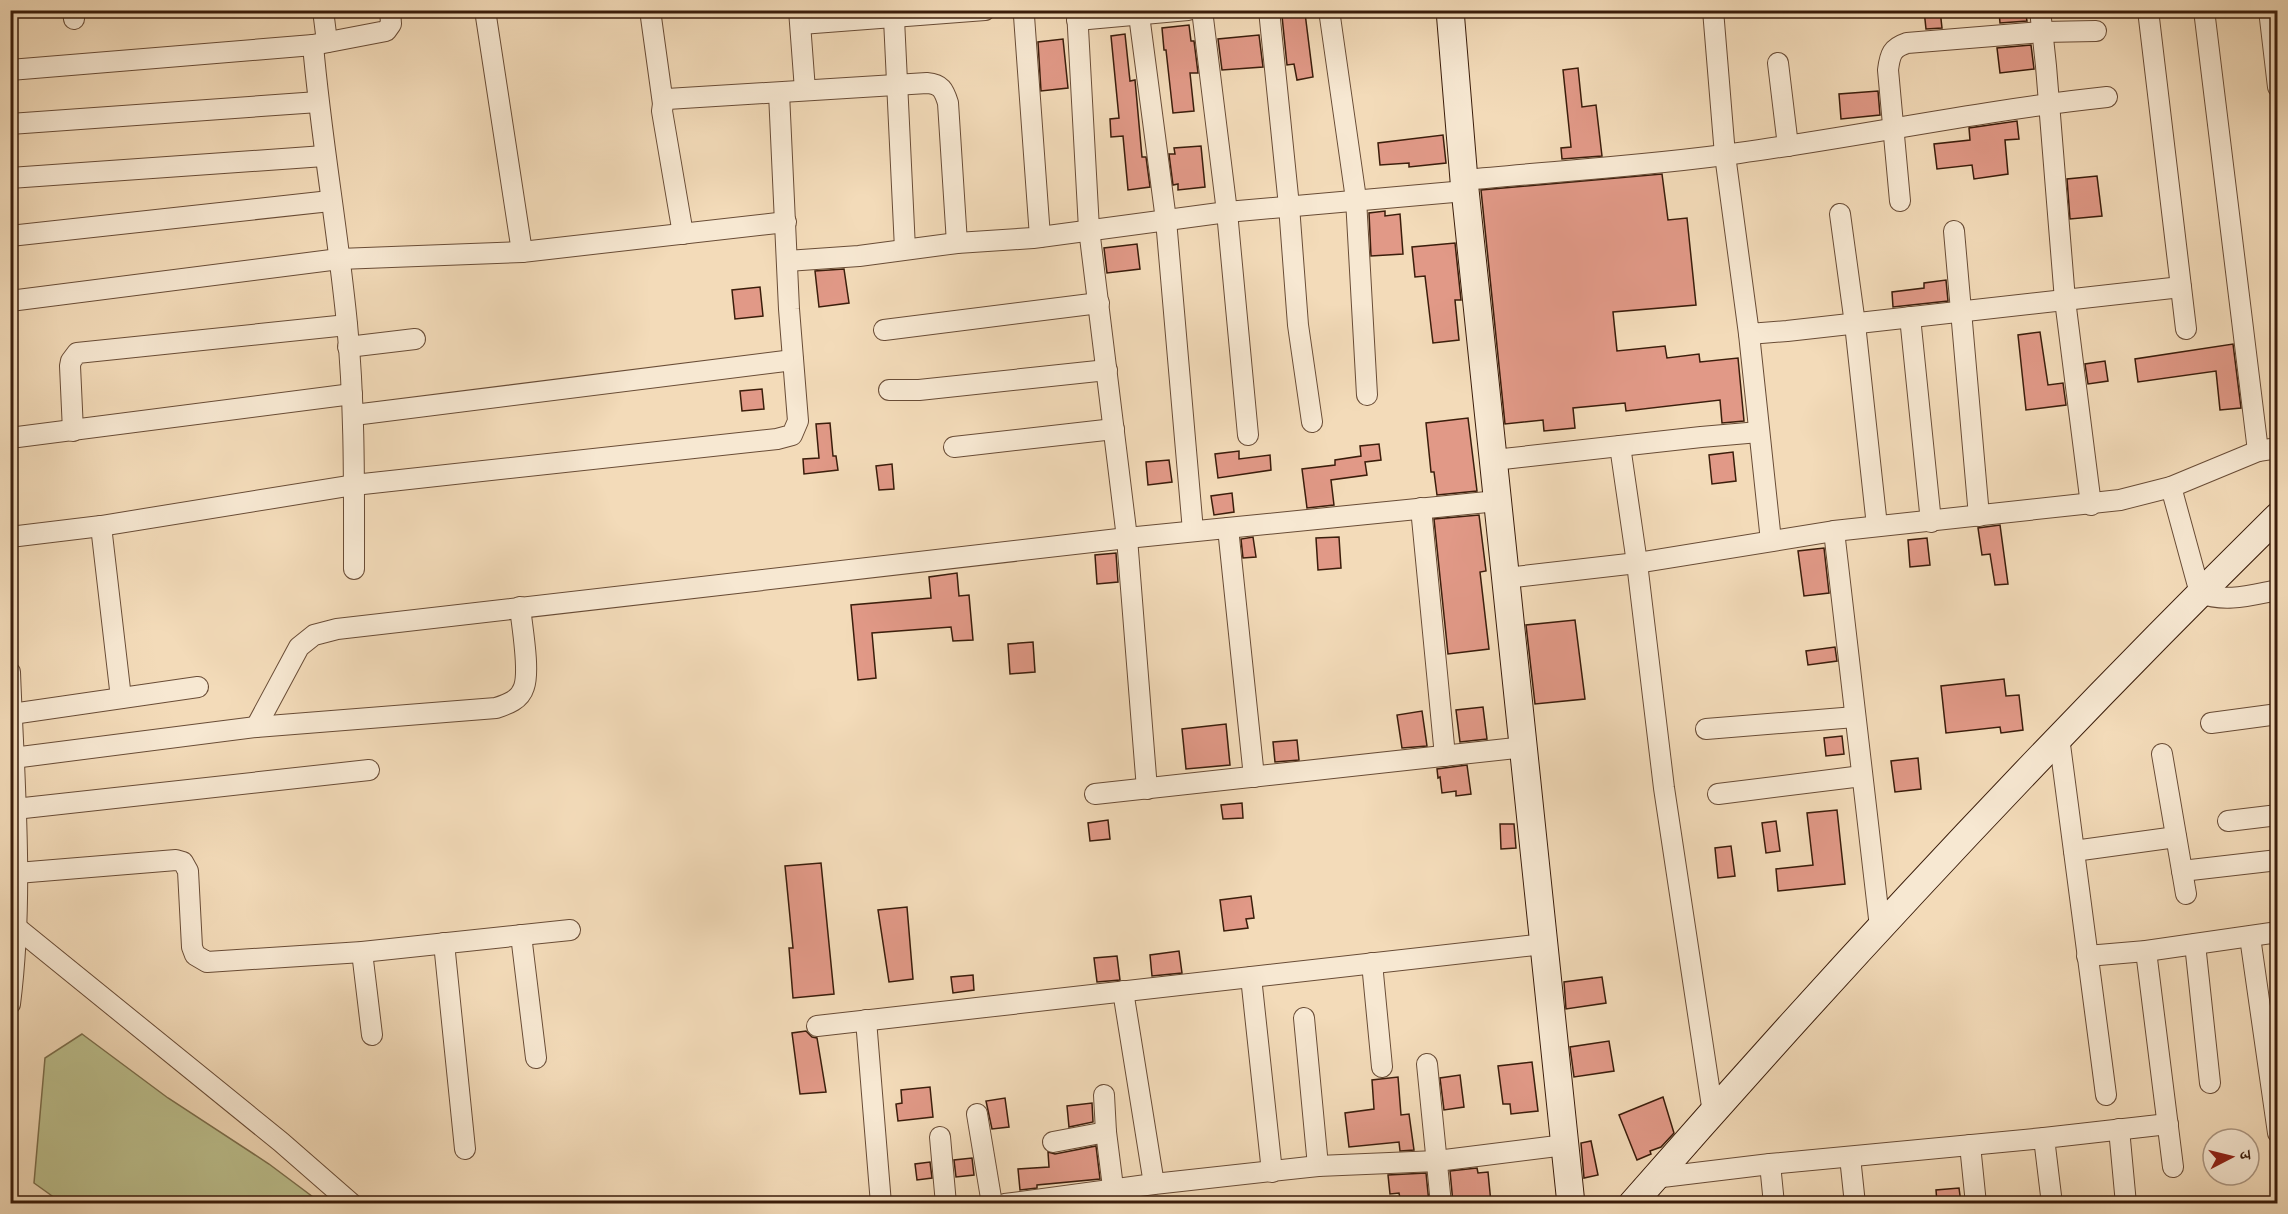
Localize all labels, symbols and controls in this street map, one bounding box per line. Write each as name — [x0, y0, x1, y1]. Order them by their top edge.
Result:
north arrow — [2201, 1127, 2261, 1187]
text: उ — [2233, 1149, 2259, 1163]

